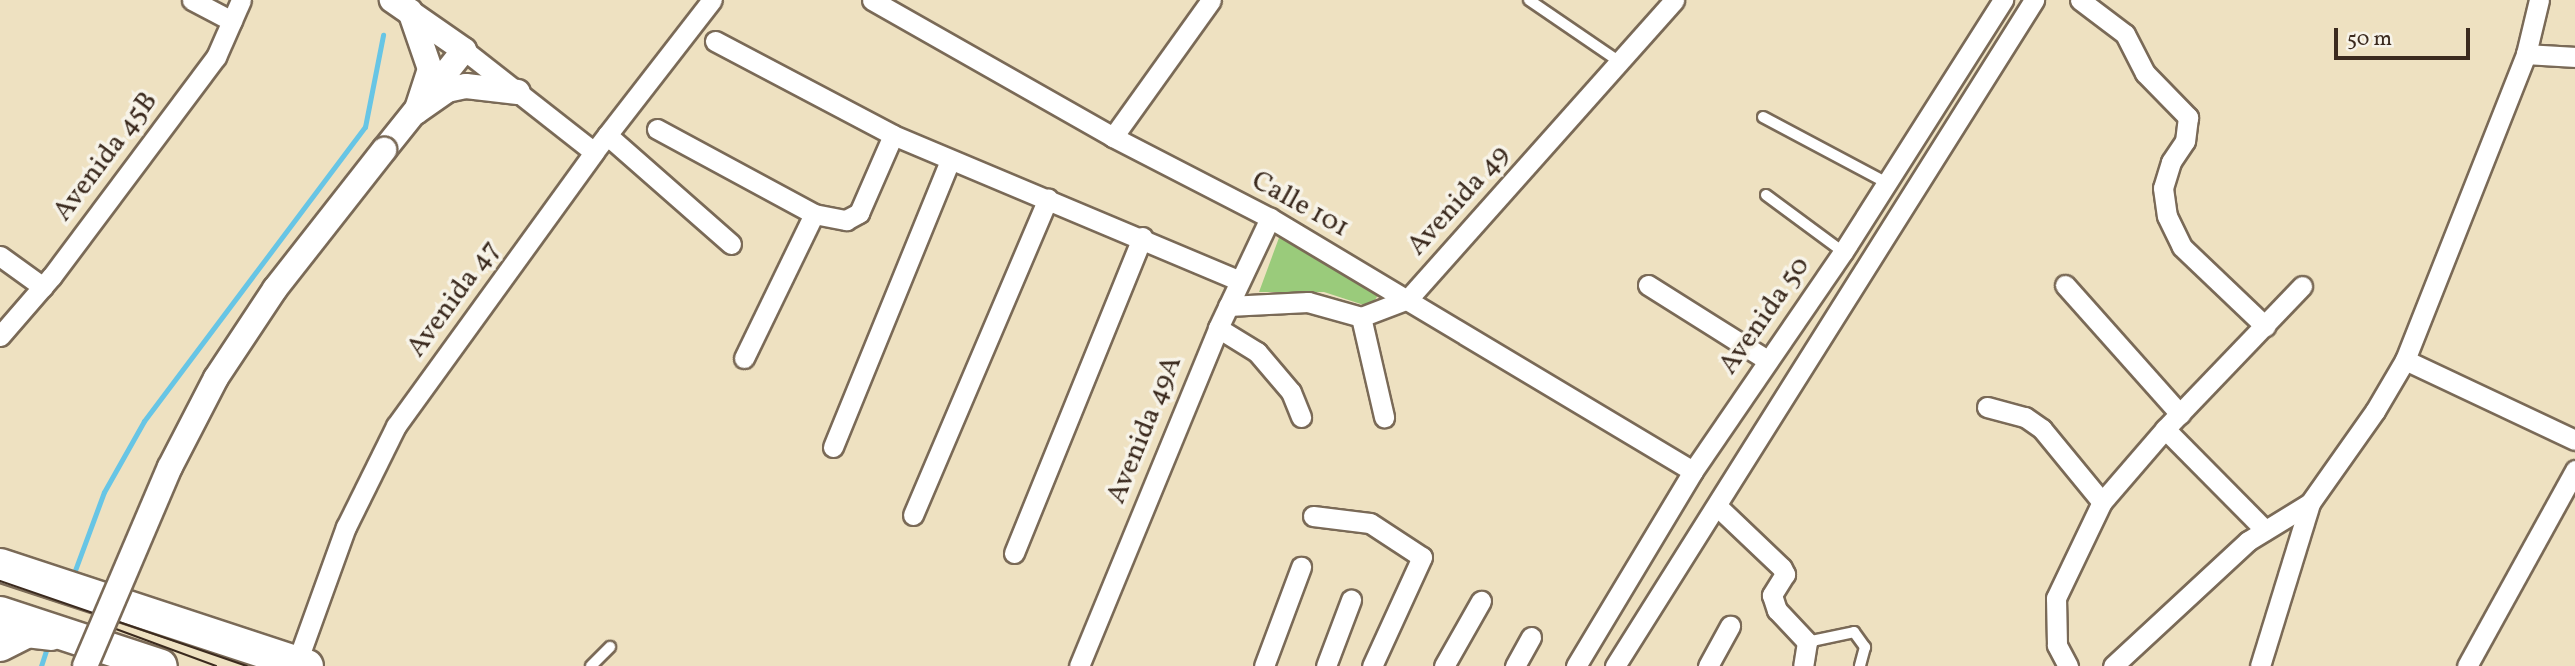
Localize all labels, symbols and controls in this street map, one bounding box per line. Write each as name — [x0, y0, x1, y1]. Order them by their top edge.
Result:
scale bar — [2337, 14, 2474, 58]
text: 50 m — [2347, 25, 2392, 54]
street label: Avenida 45B — [47, 86, 165, 228]
street label: Avenida 49 — [1401, 139, 1517, 263]
street label: Calle 101 — [1245, 165, 1355, 245]
street label: Avenida 47 — [400, 234, 508, 364]
street label: Avenida 50 — [1712, 251, 1818, 381]
street label: Avenida 49A — [1100, 351, 1190, 509]

